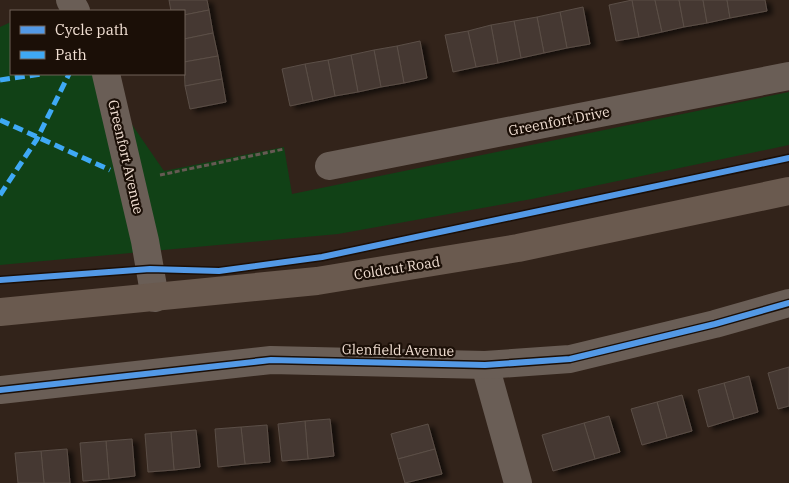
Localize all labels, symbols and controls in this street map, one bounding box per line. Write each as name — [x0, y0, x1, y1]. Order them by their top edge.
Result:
legend — [10, 10, 185, 75]
text: Cycle path — [55, 20, 128, 39]
text: Path — [55, 45, 87, 64]
street label: Greenfort Avenue — [104, 98, 148, 216]
street label: Greenfort Drive — [507, 102, 611, 140]
street label: Coldcut Road — [353, 252, 442, 284]
street label: Glenfield Avenue — [342, 340, 454, 360]

